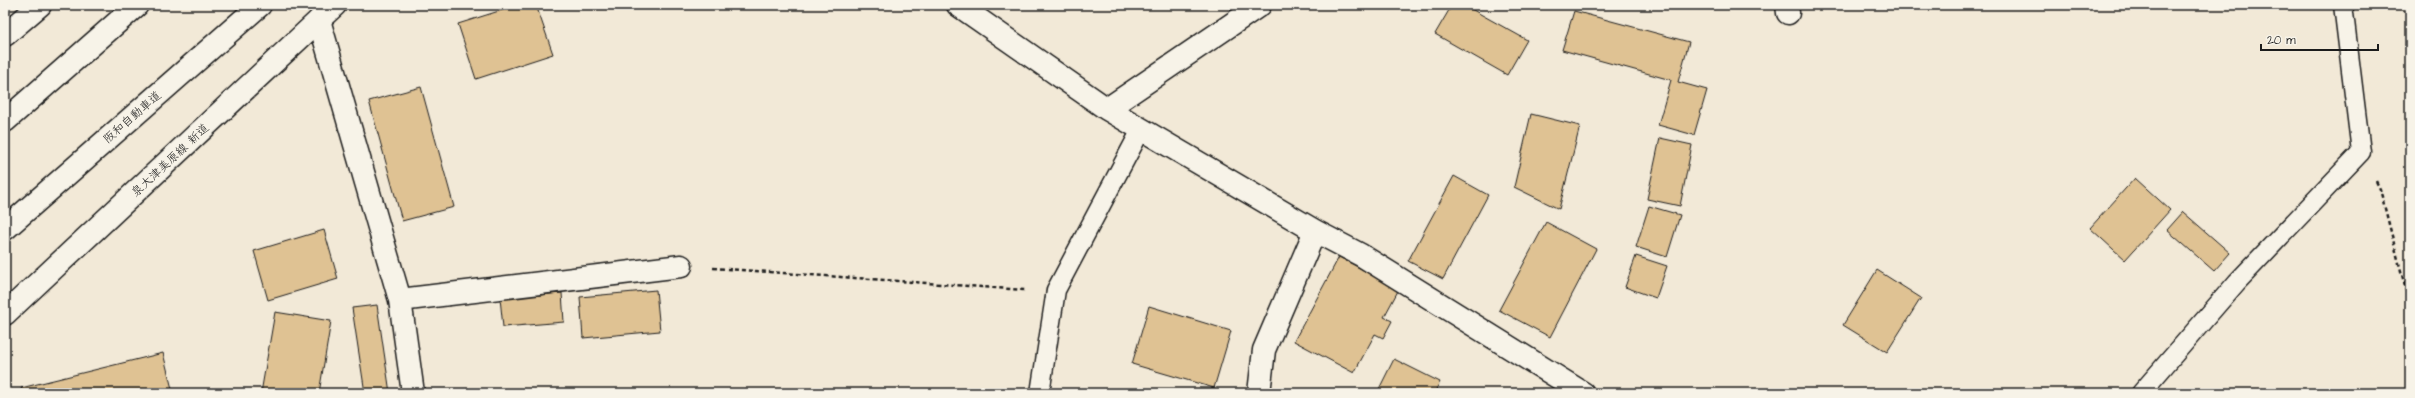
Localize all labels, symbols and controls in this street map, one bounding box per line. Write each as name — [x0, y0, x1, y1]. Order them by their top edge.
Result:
scale bar — [2261, 26, 2378, 52]
text: 20 m — [2267, 32, 2296, 49]
street label: 阪和自動車道 — [100, 87, 165, 147]
street label: 泉大津美原線 新道 — [128, 120, 213, 201]

